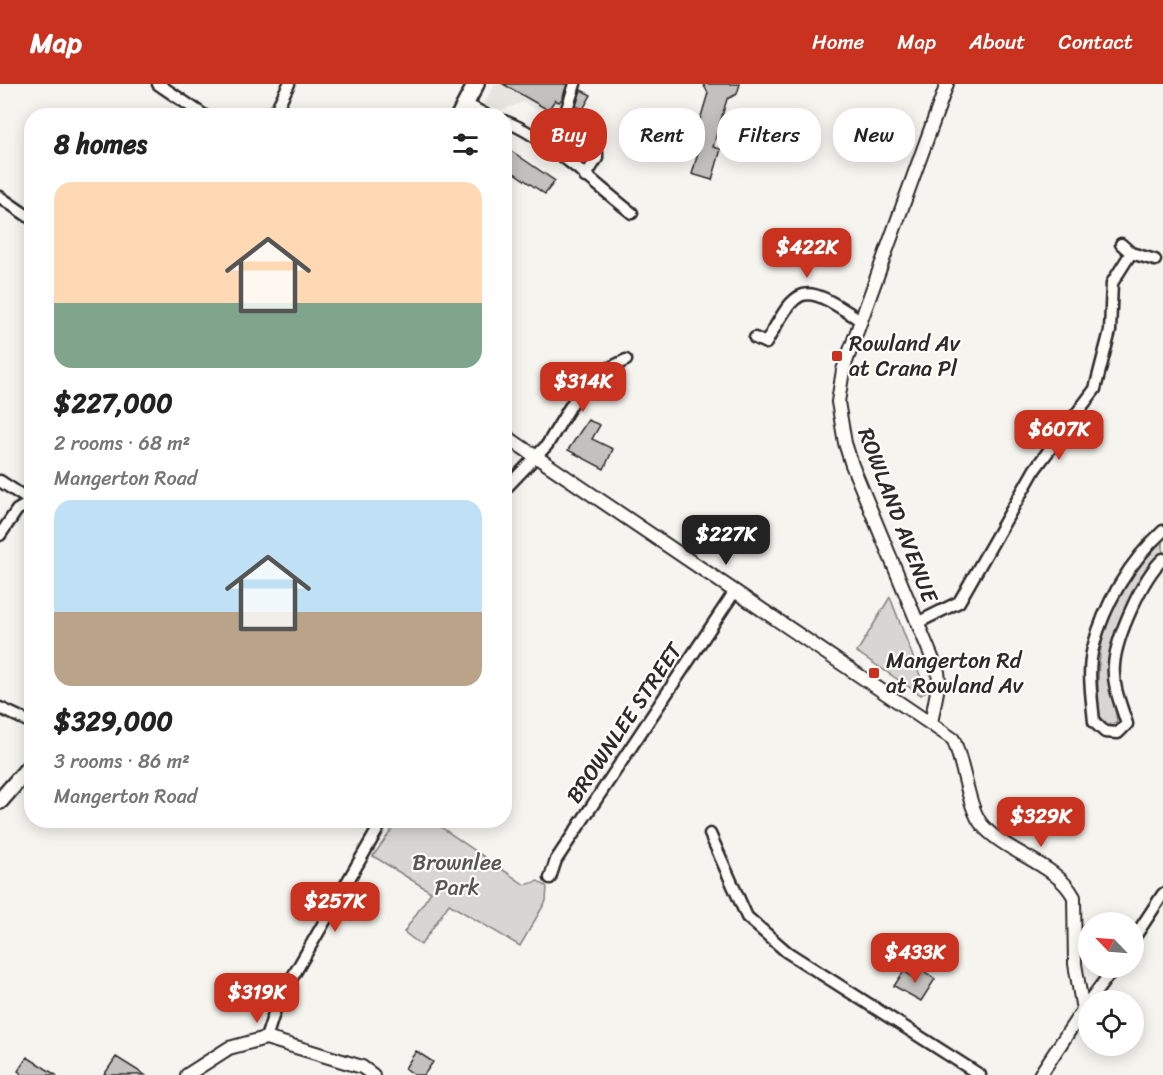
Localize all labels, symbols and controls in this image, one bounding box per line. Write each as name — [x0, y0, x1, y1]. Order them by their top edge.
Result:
text: Map — [30, 18, 82, 67]
text: Home — [812, 23, 864, 61]
text: Map — [897, 23, 936, 61]
text: About — [969, 23, 1026, 61]
text: Contact — [1059, 23, 1133, 61]
chip: Buy — [530, 108, 607, 162]
chip: Rent — [619, 108, 705, 162]
chip: Filters — [717, 108, 821, 162]
chip: New — [833, 108, 915, 162]
text: 8 homes — [54, 121, 147, 167]
icon: filters — [449, 128, 482, 161]
icon: home — [214, 221, 322, 329]
pin: $422K — [765, 228, 849, 279]
text: $422K — [776, 230, 838, 265]
place label: Rowland Av at Crana Pl — [849, 324, 961, 388]
marker: Rowland Av at Crana Pl — [830, 349, 844, 363]
pin: $314K — [541, 362, 625, 413]
text: $314K — [554, 364, 612, 399]
text: $227,000 — [54, 380, 173, 426]
pin: $607K — [1017, 410, 1101, 461]
text: $607K — [1028, 412, 1090, 447]
street label: ROWLAND AVENUE — [847, 422, 950, 610]
text: 2 rooms · 68 m² — [54, 426, 190, 461]
text: Mangerton Road — [54, 461, 197, 496]
pin: $227K — [684, 515, 768, 566]
text: $227K — [696, 517, 756, 552]
icon: home — [214, 539, 322, 647]
street label: BROWNLEE STREET — [555, 634, 693, 812]
place label: Mangerton Rd at Rowland Av — [886, 641, 1024, 705]
marker: Mangerton Rd at Rowland Av — [867, 666, 881, 680]
text: $329,000 — [54, 698, 173, 744]
text: 3 rooms · 86 m² — [54, 744, 190, 779]
text: Mangerton Road — [54, 779, 197, 814]
pin: $329K — [999, 797, 1083, 848]
text: $329K — [1011, 799, 1071, 834]
park label: Brownlee Park — [412, 843, 502, 907]
pin: $257K — [293, 882, 377, 933]
text: $257K — [305, 884, 365, 919]
north arrow — [1078, 912, 1144, 978]
map controls — [1078, 912, 1144, 1056]
pin: $433K — [873, 933, 957, 984]
text: $433K — [885, 935, 945, 970]
pin: $319K — [215, 973, 299, 1024]
text: $319K — [228, 975, 286, 1010]
button: locate — [1078, 990, 1144, 1056]

